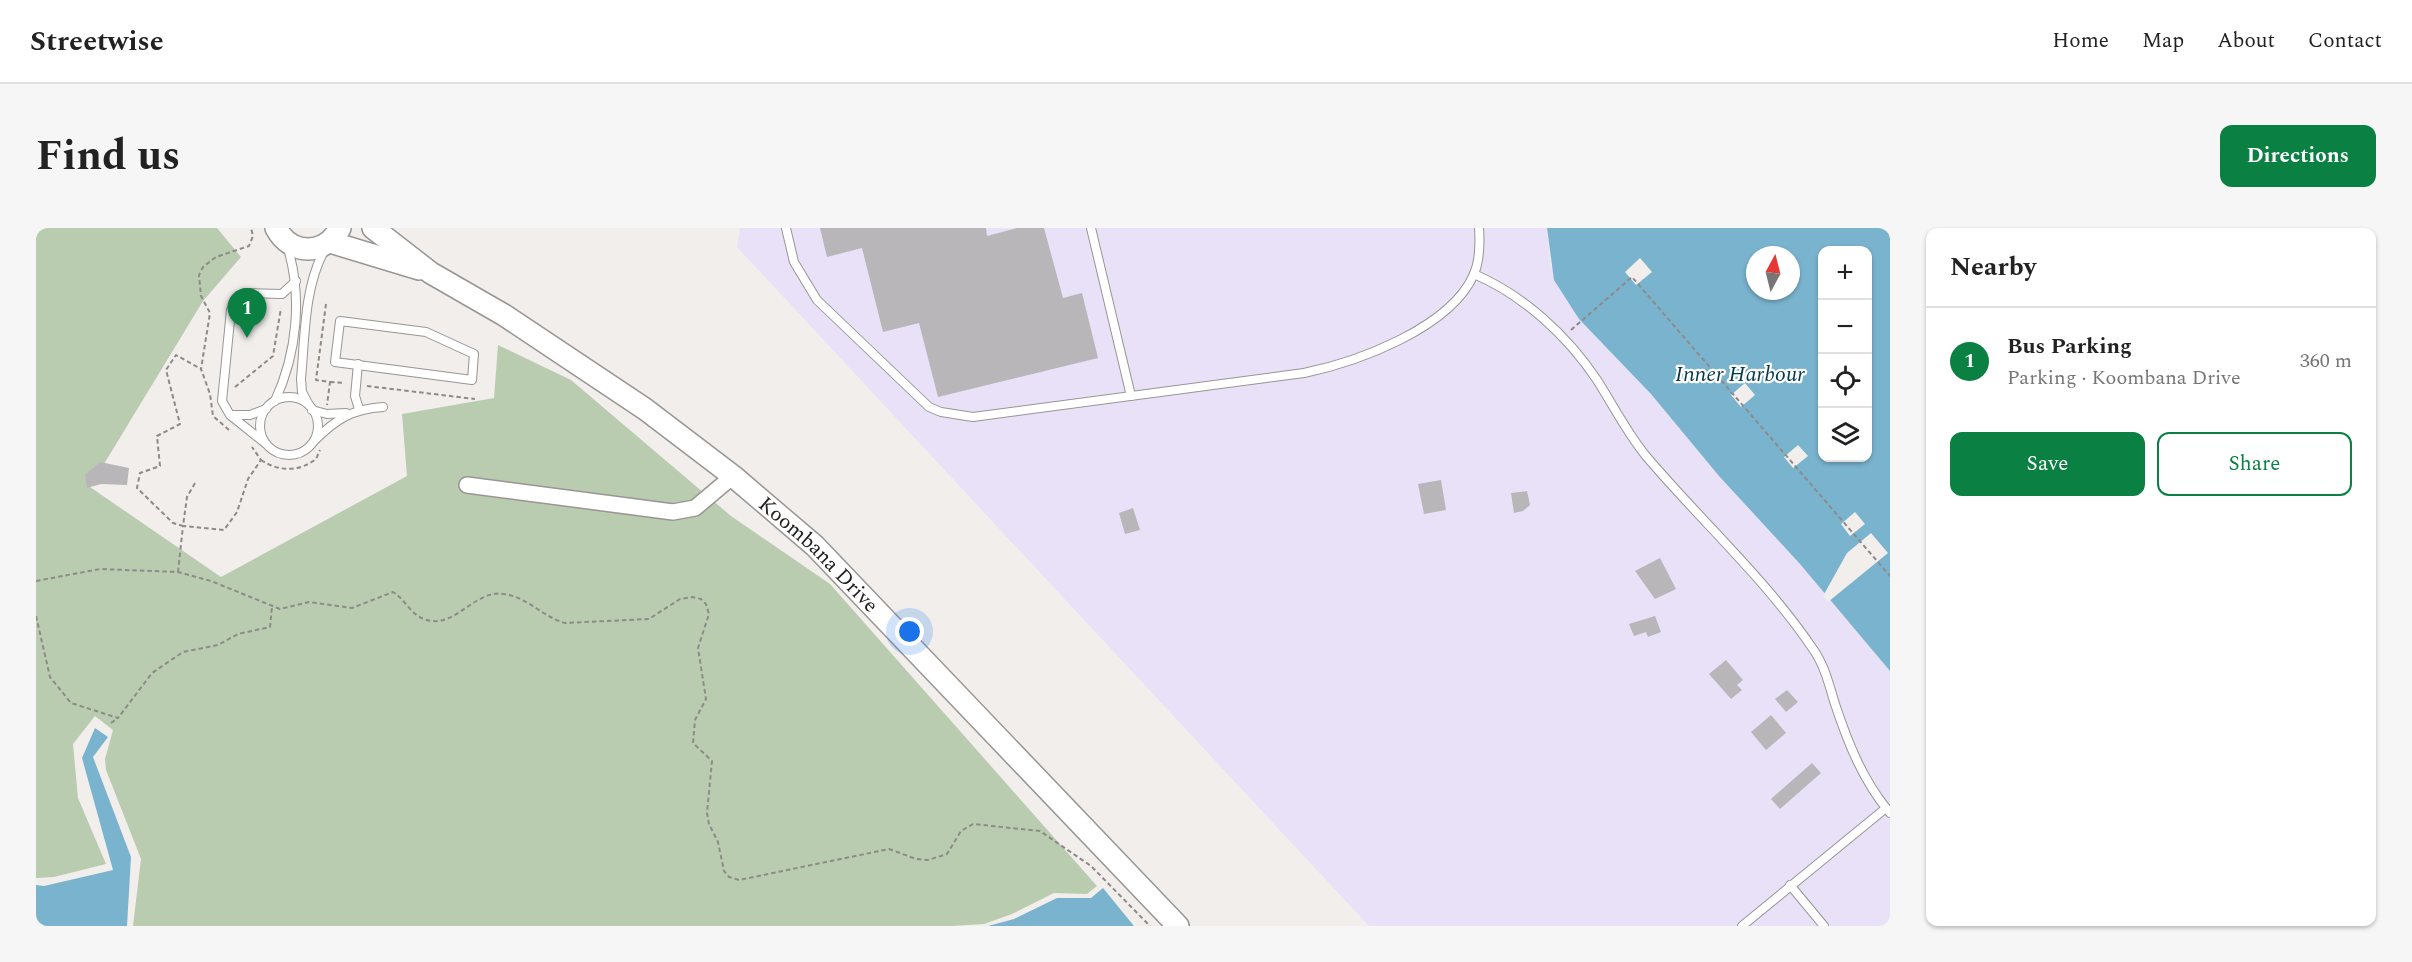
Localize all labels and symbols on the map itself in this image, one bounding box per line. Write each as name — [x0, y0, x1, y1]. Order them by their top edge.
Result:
north arrow — [1746, 246, 1800, 300]
pin: 1 — [228, 288, 266, 338]
water label: Inner Harbour — [1675, 358, 1805, 391]
street label: Koombana Drive — [751, 489, 886, 621]
your location — [895, 617, 924, 646]

